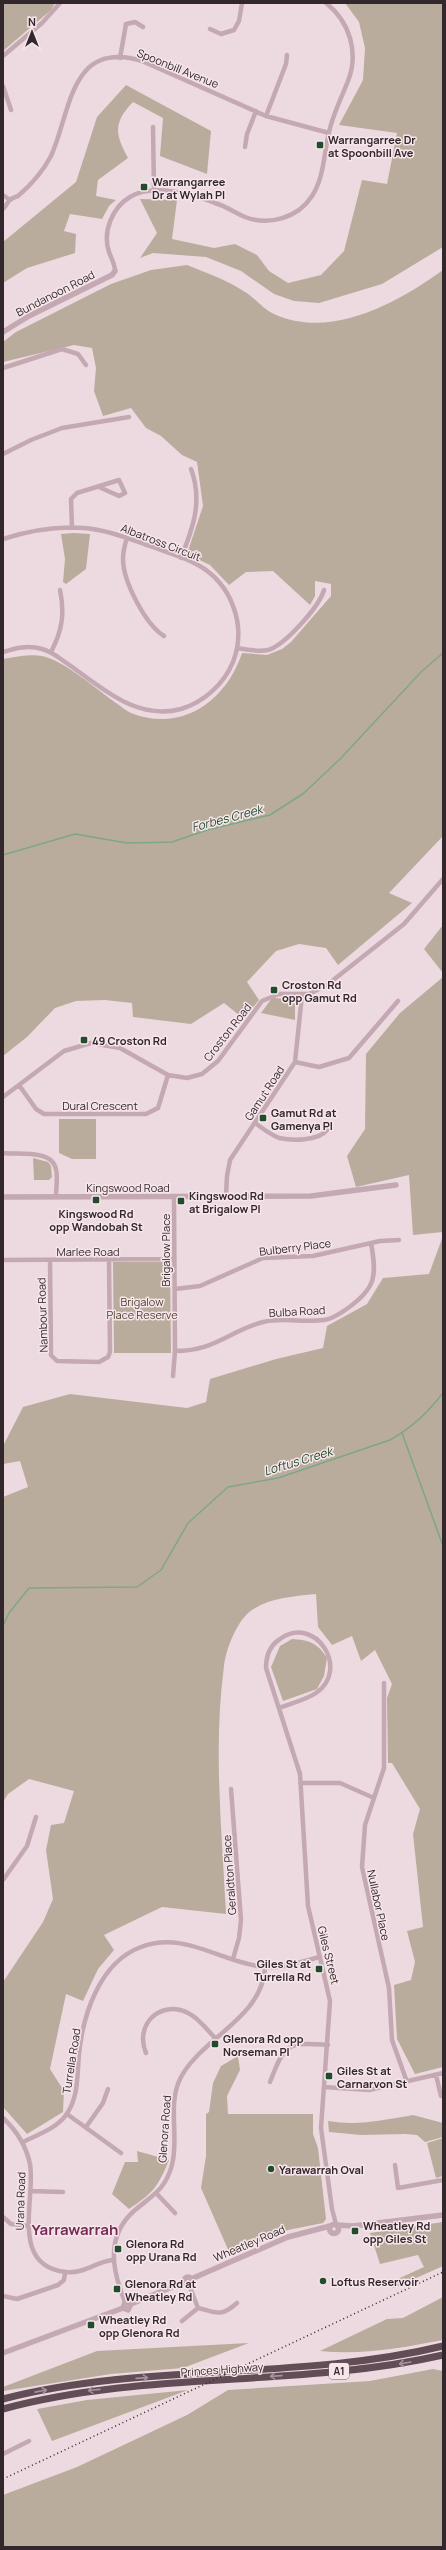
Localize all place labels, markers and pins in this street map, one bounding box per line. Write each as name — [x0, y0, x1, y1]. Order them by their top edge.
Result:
place label: Warrangarree Dr at Spoonbill Ave — [328, 132, 416, 160]
marker: Warrangarree Dr at Spoonbill Ave — [315, 140, 325, 150]
place label: Warrangarree Dr at Wylah Pl — [152, 174, 226, 202]
marker: Warrangarree Dr at Wylah Pl — [139, 182, 149, 192]
place label: Croston Rd opp Gamut Rd — [282, 977, 357, 1005]
marker: Croston Rd opp Gamut Rd — [269, 985, 279, 995]
place label: 49 Croston Rd — [92, 1033, 167, 1048]
marker: 49 Croston Rd — [79, 1035, 89, 1045]
place label: Gamut Rd at Gamenya Pl — [271, 1105, 337, 1133]
marker: Gamut Rd at Gamenya Pl — [258, 1113, 268, 1123]
place label: Kingswood Rd at Brigalow Pl — [189, 1188, 264, 1216]
marker: Kingswood Rd opp Wandobah St — [91, 1195, 101, 1205]
marker: Kingswood Rd at Brigalow Pl — [176, 1196, 186, 1206]
place label: Kingswood Rd opp Wandobah St — [49, 1206, 143, 1234]
place label: Giles St at Turrella Rd — [254, 1956, 311, 1984]
marker: Giles St at Turrella Rd — [314, 1964, 324, 1974]
place label: Glenora Rd opp Norseman Pl — [223, 2031, 304, 2059]
marker: Glenora Rd opp Norseman Pl — [210, 2039, 220, 2049]
place label: Giles St at Carnarvon St — [337, 2063, 407, 2091]
marker: Giles St at Carnarvon St — [324, 2071, 334, 2081]
place label: Yarawarrah Oval — [279, 2162, 364, 2177]
marker: Yarawarrah Oval — [266, 2164, 276, 2174]
place label: Wheatley Rd opp Giles St — [363, 2218, 430, 2246]
marker: Wheatley Rd opp Giles St — [350, 2226, 360, 2236]
place label: Glenora Rd opp Urana Rd — [126, 2236, 197, 2264]
marker: Glenora Rd opp Urana Rd — [113, 2244, 123, 2254]
place label: Loftus Reservoir — [331, 2274, 419, 2289]
place label: Glenora Rd at Wheatley Rd — [125, 2276, 197, 2304]
marker: Loftus Reservoir — [318, 2276, 328, 2286]
marker: Glenora Rd at Wheatley Rd — [112, 2284, 122, 2294]
place label: Wheatley Rd opp Glenora Rd — [99, 2312, 180, 2340]
marker: Wheatley Rd opp Glenora Rd — [86, 2320, 96, 2330]

